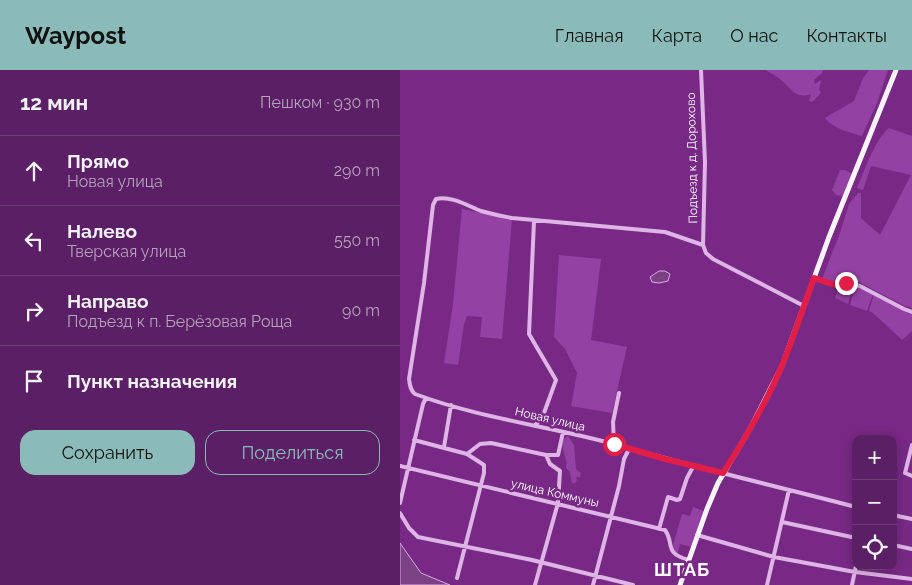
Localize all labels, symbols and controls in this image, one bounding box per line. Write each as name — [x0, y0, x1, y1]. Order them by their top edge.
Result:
text: Waypost — [25, 21, 126, 50]
text: Главная — [555, 25, 623, 46]
text: Карта — [651, 25, 702, 46]
text: О нас — [730, 25, 778, 46]
text: Контакты — [806, 25, 887, 46]
text: 12 мин — [20, 90, 88, 115]
street label: Подъезд к д. Дорохово — [684, 92, 700, 224]
text: Пешком · 930 m — [260, 93, 380, 112]
text: Прямо — [67, 150, 129, 172]
icon: ahead — [20, 157, 48, 185]
text: 290 m — [334, 161, 380, 180]
text: Новая улица — [67, 172, 163, 191]
text: Налево — [67, 220, 137, 242]
icon: left — [20, 227, 48, 255]
text: 550 m — [334, 231, 380, 250]
text: Тверская улица — [67, 242, 186, 261]
route end — [835, 272, 858, 295]
text: Направо — [67, 290, 148, 312]
icon: right — [20, 297, 48, 325]
text: 90 m — [342, 301, 380, 320]
text: Подъезд к п. Берёзовая Роща — [67, 312, 292, 331]
icon: arrive — [20, 367, 48, 395]
text: Пункт назначения — [67, 370, 237, 392]
street label: Новая улица — [513, 404, 587, 434]
button: Сохранить — [20, 430, 195, 475]
button: Поделиться — [205, 430, 380, 475]
route start — [603, 433, 626, 456]
map controls — [852, 435, 897, 570]
button: + — [852, 435, 897, 480]
street label: улица Коммуны — [510, 476, 600, 510]
button: − — [852, 480, 897, 525]
button: locate — [852, 525, 897, 570]
district label: ШТАБ — [654, 559, 710, 580]

